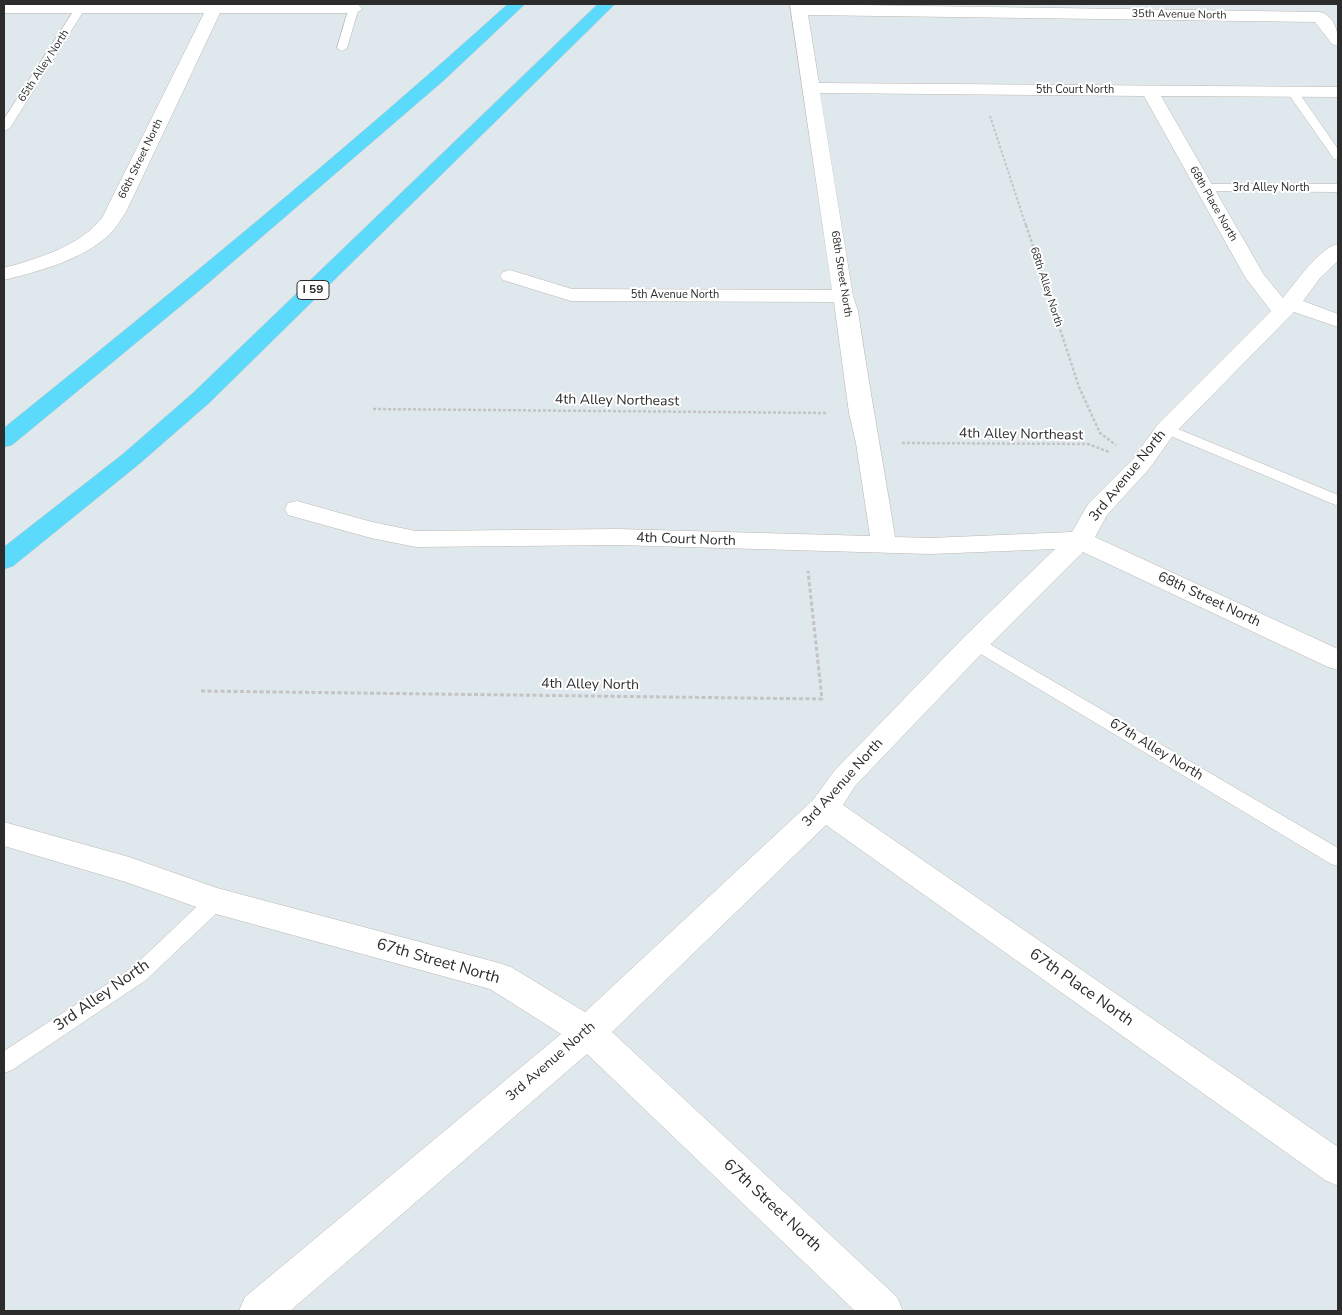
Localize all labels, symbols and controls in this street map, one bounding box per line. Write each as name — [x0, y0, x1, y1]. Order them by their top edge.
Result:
street label: 35th Avenue North — [1131, 8, 1227, 22]
street label: 65th Alley North — [16, 27, 72, 105]
street label: 5th Court North — [1036, 83, 1114, 97]
street label: 66th Street North — [116, 117, 166, 201]
street label: 68th Place North — [1186, 164, 1240, 244]
street label: 3rd Alley North — [1232, 181, 1310, 195]
street label: 68th Street North — [828, 230, 854, 318]
street label: 68th Alley North — [1027, 245, 1065, 329]
road number: I 59 — [297, 280, 329, 300]
street label: 5th Avenue North — [631, 288, 719, 302]
street label: 4th Alley Northeast — [555, 392, 679, 410]
street label: 4th Alley Northeast — [959, 426, 1083, 444]
street label: 3rd Avenue North — [1086, 427, 1170, 525]
street label: 4th Court North — [636, 530, 736, 550]
street label: 68th Street North — [1155, 569, 1263, 631]
street label: 4th Alley North — [541, 676, 639, 694]
street label: 67th Alley North — [1106, 715, 1206, 785]
street label: 3rd Avenue North — [799, 736, 887, 830]
street label: 67th Street North — [374, 935, 502, 989]
street label: 67th Place North — [1025, 945, 1137, 1031]
street label: 3rd Alley North — [51, 956, 153, 1036]
street label: 3rd Avenue North — [503, 1019, 599, 1105]
street label: 67th Street North — [719, 1156, 825, 1256]

